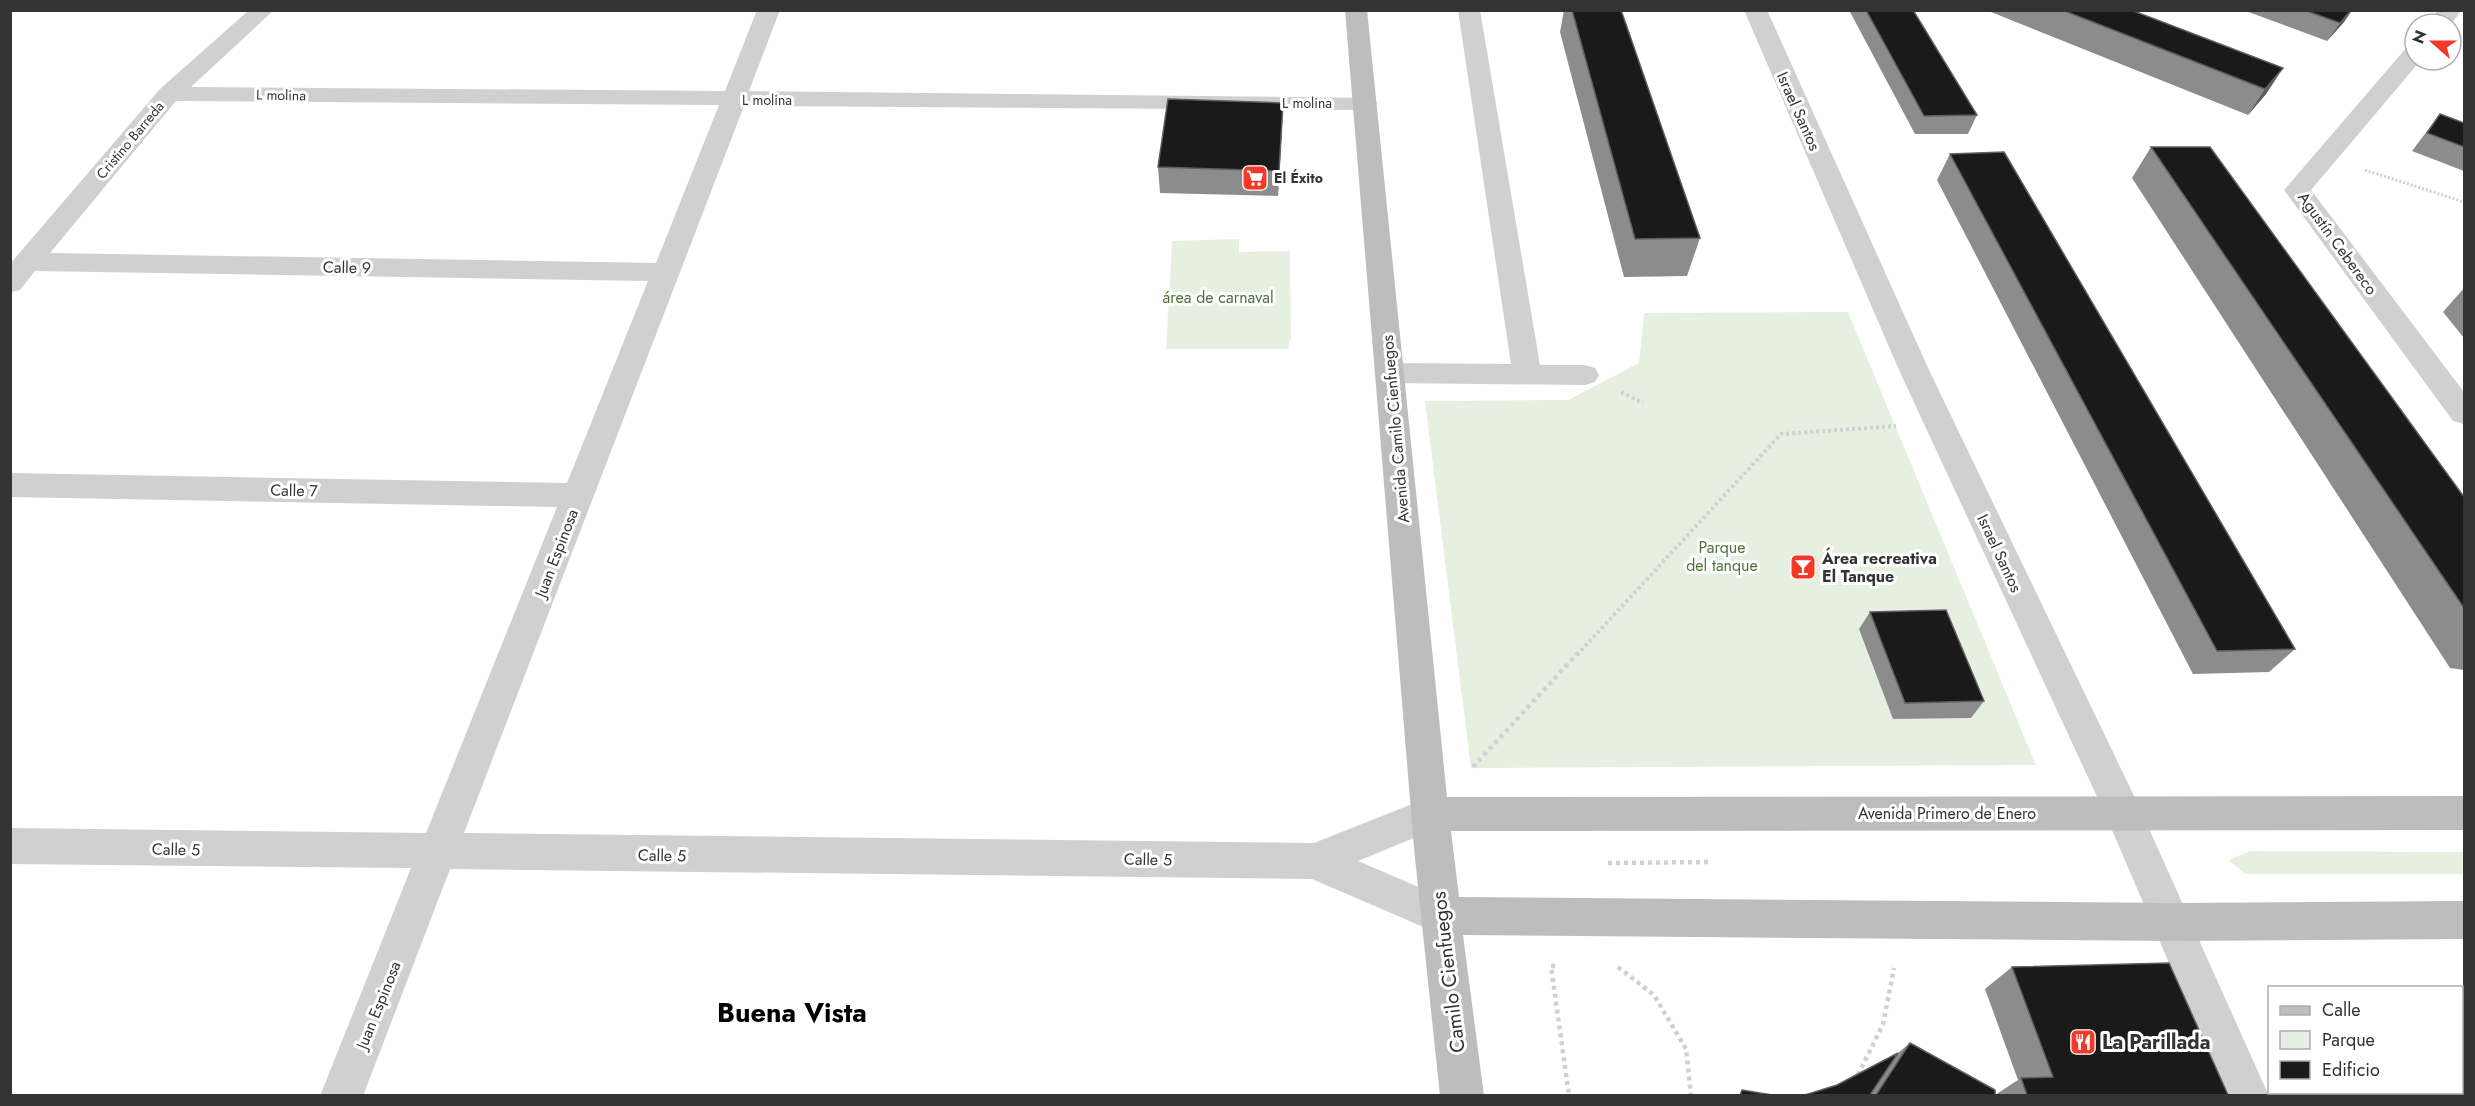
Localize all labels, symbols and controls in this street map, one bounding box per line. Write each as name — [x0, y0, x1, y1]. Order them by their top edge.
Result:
north arrow — [2403, 12, 2463, 72]
text: N — [2406, 27, 2432, 47]
street label: Israel Santos — [1771, 68, 1826, 154]
street label: L molina — [256, 85, 306, 105]
street label: L molina — [742, 90, 792, 110]
street label: L molina — [1282, 93, 1332, 113]
street label: Cristino Barreda — [92, 97, 168, 183]
supermarket icon: El Éxito — [1240, 163, 1270, 193]
place label: El Éxito — [1274, 168, 1323, 188]
street label: Agustín Cebereco — [2292, 187, 2383, 300]
street label: Calle 9 — [323, 256, 371, 279]
park label: área de carnaval — [1162, 286, 1274, 309]
street label: Avenida Camilo Cienfuegos — [1376, 334, 1415, 524]
street label: Calle 7 — [270, 479, 319, 502]
street label: Juan Espinosa — [528, 506, 584, 603]
street label: Israel Santos — [1971, 510, 2028, 596]
park label: Parque del tanque — [1686, 536, 1758, 577]
place label: Área recreativa El Tanque — [1821, 547, 1937, 588]
bar icon: Área recreativa El Tanque — [1788, 552, 1818, 582]
street label: Avenida Primero de Enero — [1858, 802, 2036, 825]
street label: Calle 5 — [152, 838, 200, 861]
street label: Calle 5 — [638, 844, 686, 867]
street label: Calle 5 — [1124, 848, 1172, 871]
street label: Camilo Cienfuegos — [1424, 890, 1473, 1054]
street label: Juan Espinosa — [350, 958, 407, 1054]
legend — [2268, 986, 2463, 1094]
district label: Buena Vista — [717, 993, 867, 1032]
text: Calle — [2322, 997, 2361, 1023]
restaurant icon: La Parillada — [2068, 1027, 2098, 1057]
text: Parque — [2322, 1027, 2375, 1053]
place label: La Parillada — [2102, 1028, 2210, 1057]
text: Edificio — [2322, 1057, 2380, 1083]

